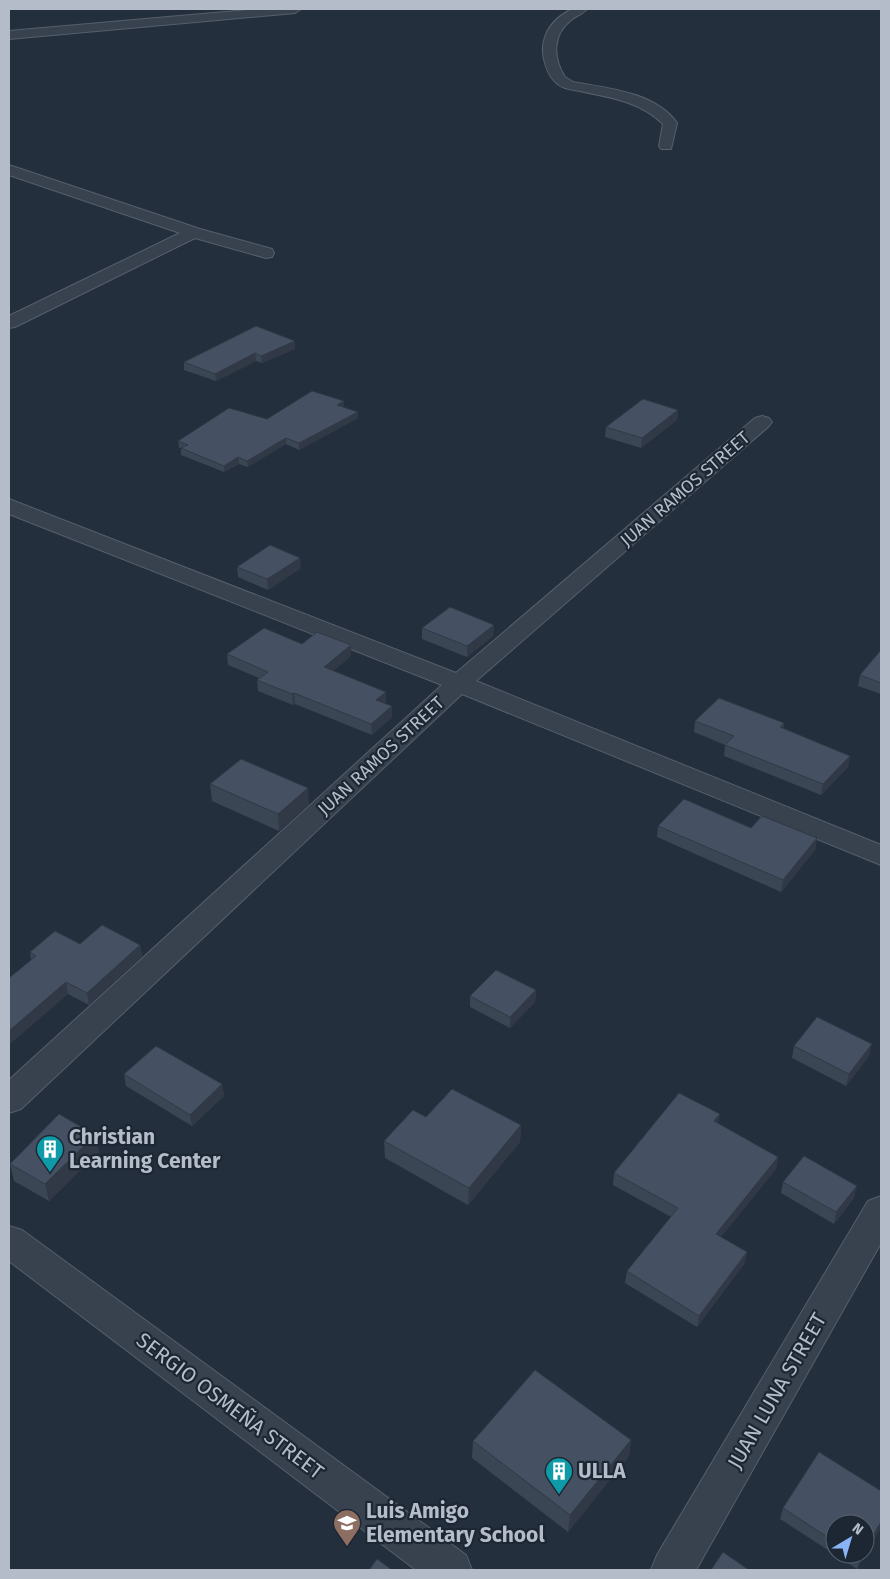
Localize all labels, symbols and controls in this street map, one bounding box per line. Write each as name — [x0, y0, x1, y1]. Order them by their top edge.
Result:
street label: JUAN RAMOS STREET — [616, 426, 755, 551]
street label: JUAN RAMOS STREET — [313, 691, 449, 820]
place label: Christian Learning Center — [69, 1124, 221, 1174]
building icon: Christian Learning Center — [35, 1134, 65, 1173]
street label: JUAN LUNA STREET — [722, 1308, 832, 1474]
street label: SERGIO OSMEÑA STREET — [131, 1327, 329, 1485]
building icon: ULLA — [544, 1456, 574, 1495]
place label: ULLA — [578, 1458, 626, 1484]
place label: Luis Amigo Elementary School — [366, 1498, 545, 1548]
school or university icon: Luis Amigo Elementary School — [332, 1508, 362, 1547]
north arrow — [825, 1514, 875, 1564]
text: N — [849, 1520, 867, 1539]

